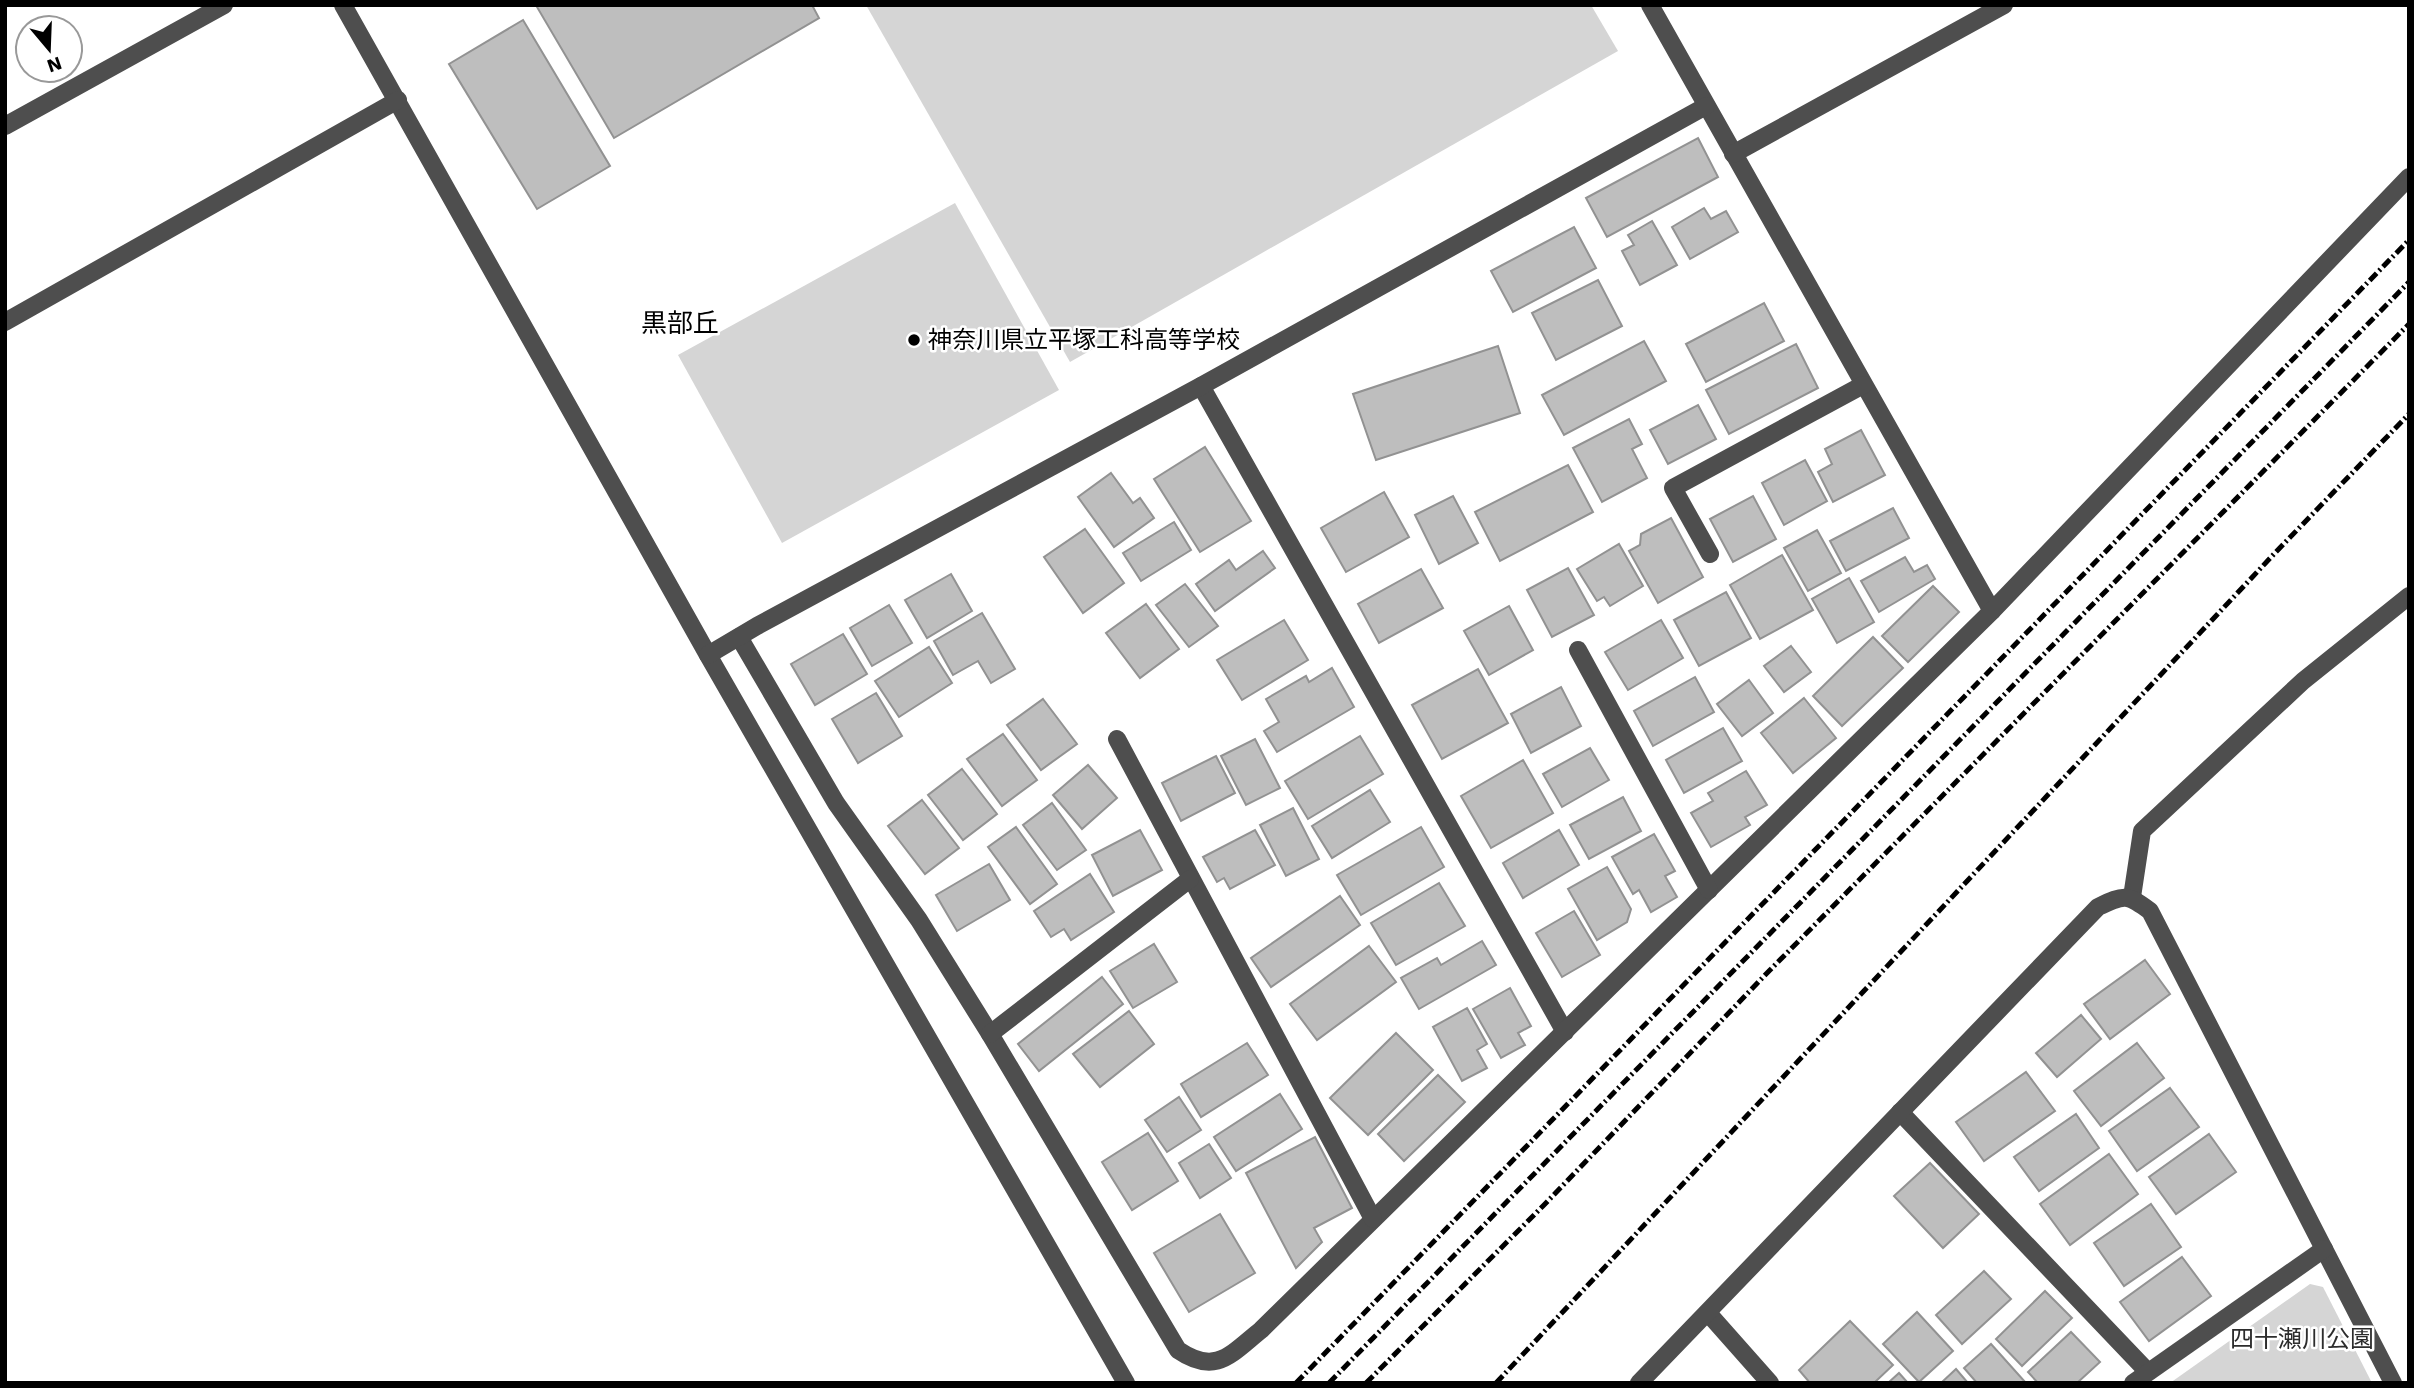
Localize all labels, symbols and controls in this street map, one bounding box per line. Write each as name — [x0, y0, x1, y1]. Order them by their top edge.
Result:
north arrow — [14, 14, 84, 84]
text: N — [44, 51, 65, 78]
district label: 黒部丘 — [641, 308, 719, 338]
place label: 神奈川県立平塚工科高等学校 — [928, 326, 1240, 354]
marker: 神奈川県立平塚工科高等学校 — [906, 332, 922, 348]
park label: 四十瀬川公園 — [2230, 1325, 2374, 1353]

